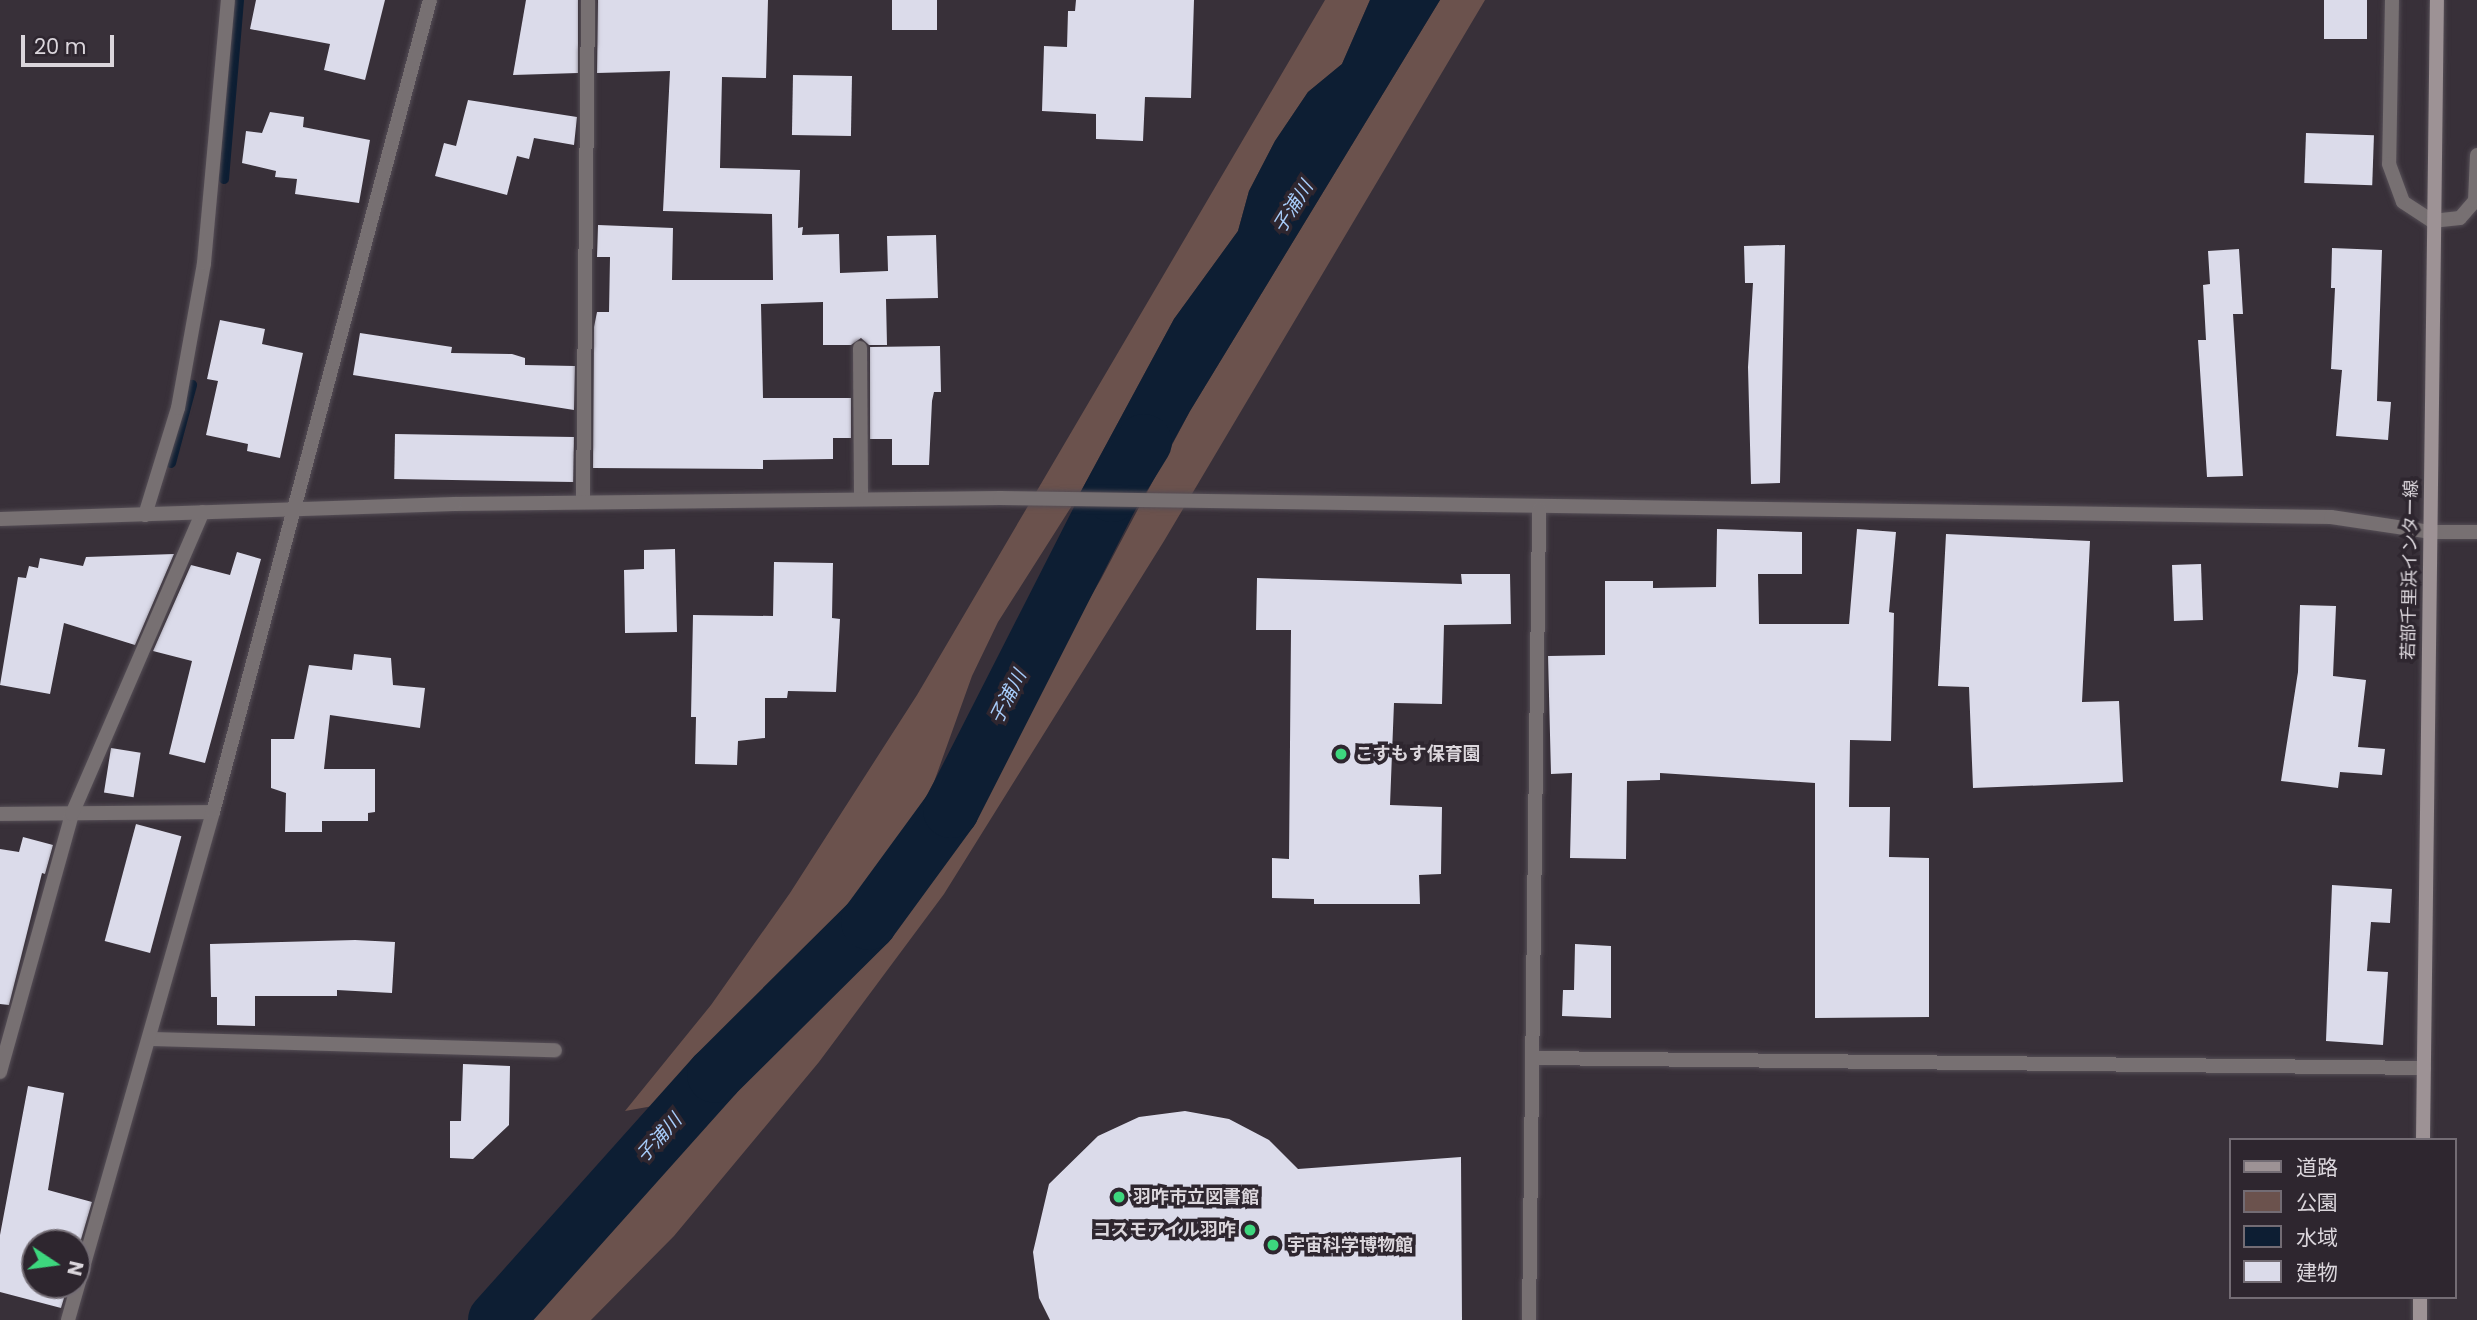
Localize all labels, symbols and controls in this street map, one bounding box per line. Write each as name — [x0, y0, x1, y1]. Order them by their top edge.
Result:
scale bar — [24, 21, 117, 65]
text: 20 m — [34, 32, 87, 61]
water label: 子浦川 — [1268, 177, 1318, 237]
street label: 若部千里浜インター線 — [2398, 480, 2422, 660]
water label: 子浦川 — [985, 666, 1031, 728]
place label: こすもす保育園 — [1355, 743, 1481, 765]
marker: こすもす保育園 — [1333, 746, 1349, 762]
water label: 子浦川 — [631, 1109, 687, 1167]
legend — [2228, 1138, 2456, 1299]
text: 道路 — [2296, 1153, 2338, 1182]
place label: 羽咋市立図書館 — [1133, 1186, 1259, 1208]
text: 公園 — [2296, 1188, 2338, 1217]
marker: 羽咋市立図書館 — [1111, 1189, 1127, 1205]
place label: コスモアイル羽咋 — [1092, 1219, 1236, 1241]
marker: コスモアイル羽咋 — [1242, 1222, 1258, 1238]
text: 水域 — [2296, 1223, 2338, 1252]
north arrow — [21, 1229, 91, 1299]
place label: 宇宙科学博物館 — [1287, 1234, 1413, 1256]
marker: 宇宙科学博物館 — [1265, 1237, 1281, 1253]
text: N — [60, 1258, 90, 1278]
text: 建物 — [2296, 1258, 2338, 1287]

